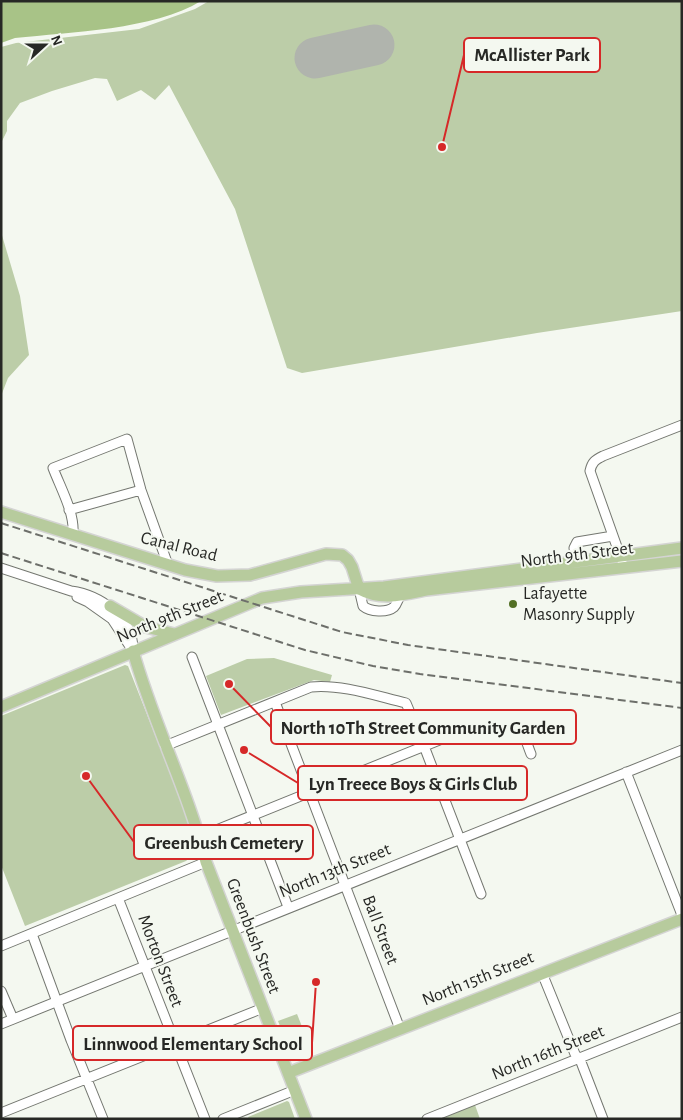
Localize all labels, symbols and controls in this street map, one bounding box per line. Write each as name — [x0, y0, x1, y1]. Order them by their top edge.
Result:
north arrow — [20, 20, 70, 70]
text: N — [48, 34, 64, 48]
callout: McAllister Park — [464, 38, 600, 72]
text: McAllister Park — [474, 46, 590, 65]
street label: Canal Road — [139, 529, 219, 565]
street label: North 9th Street — [520, 539, 635, 571]
place label: Lafayette Masonry Supply — [523, 585, 635, 624]
street label: North 9th Street — [114, 587, 226, 647]
marker: Lafayette Masonry Supply — [507, 598, 519, 610]
callout: North 10Th Street Community Garden — [271, 710, 576, 744]
text: North 10Th Street Community Garden — [280, 719, 566, 738]
callout: Lyn Treece Boys & Girls Club — [298, 766, 527, 800]
text: Lyn Treece Boys & Girls Club — [308, 775, 518, 794]
callout: Greenbush Cemetery — [134, 825, 313, 859]
text: Greenbush Cemetery — [145, 834, 304, 853]
street label: North 13th Street — [277, 840, 394, 902]
street label: Greenbush Street — [223, 876, 283, 996]
street label: Ball Street — [359, 893, 401, 967]
street label: Morton Street — [134, 912, 186, 1010]
street label: North 15th Street — [420, 948, 537, 1010]
street label: North 16th Street — [489, 1022, 607, 1084]
callout: Linnwood Elementary School — [73, 1026, 312, 1060]
text: Linnwood Elementary School — [83, 1035, 303, 1054]

